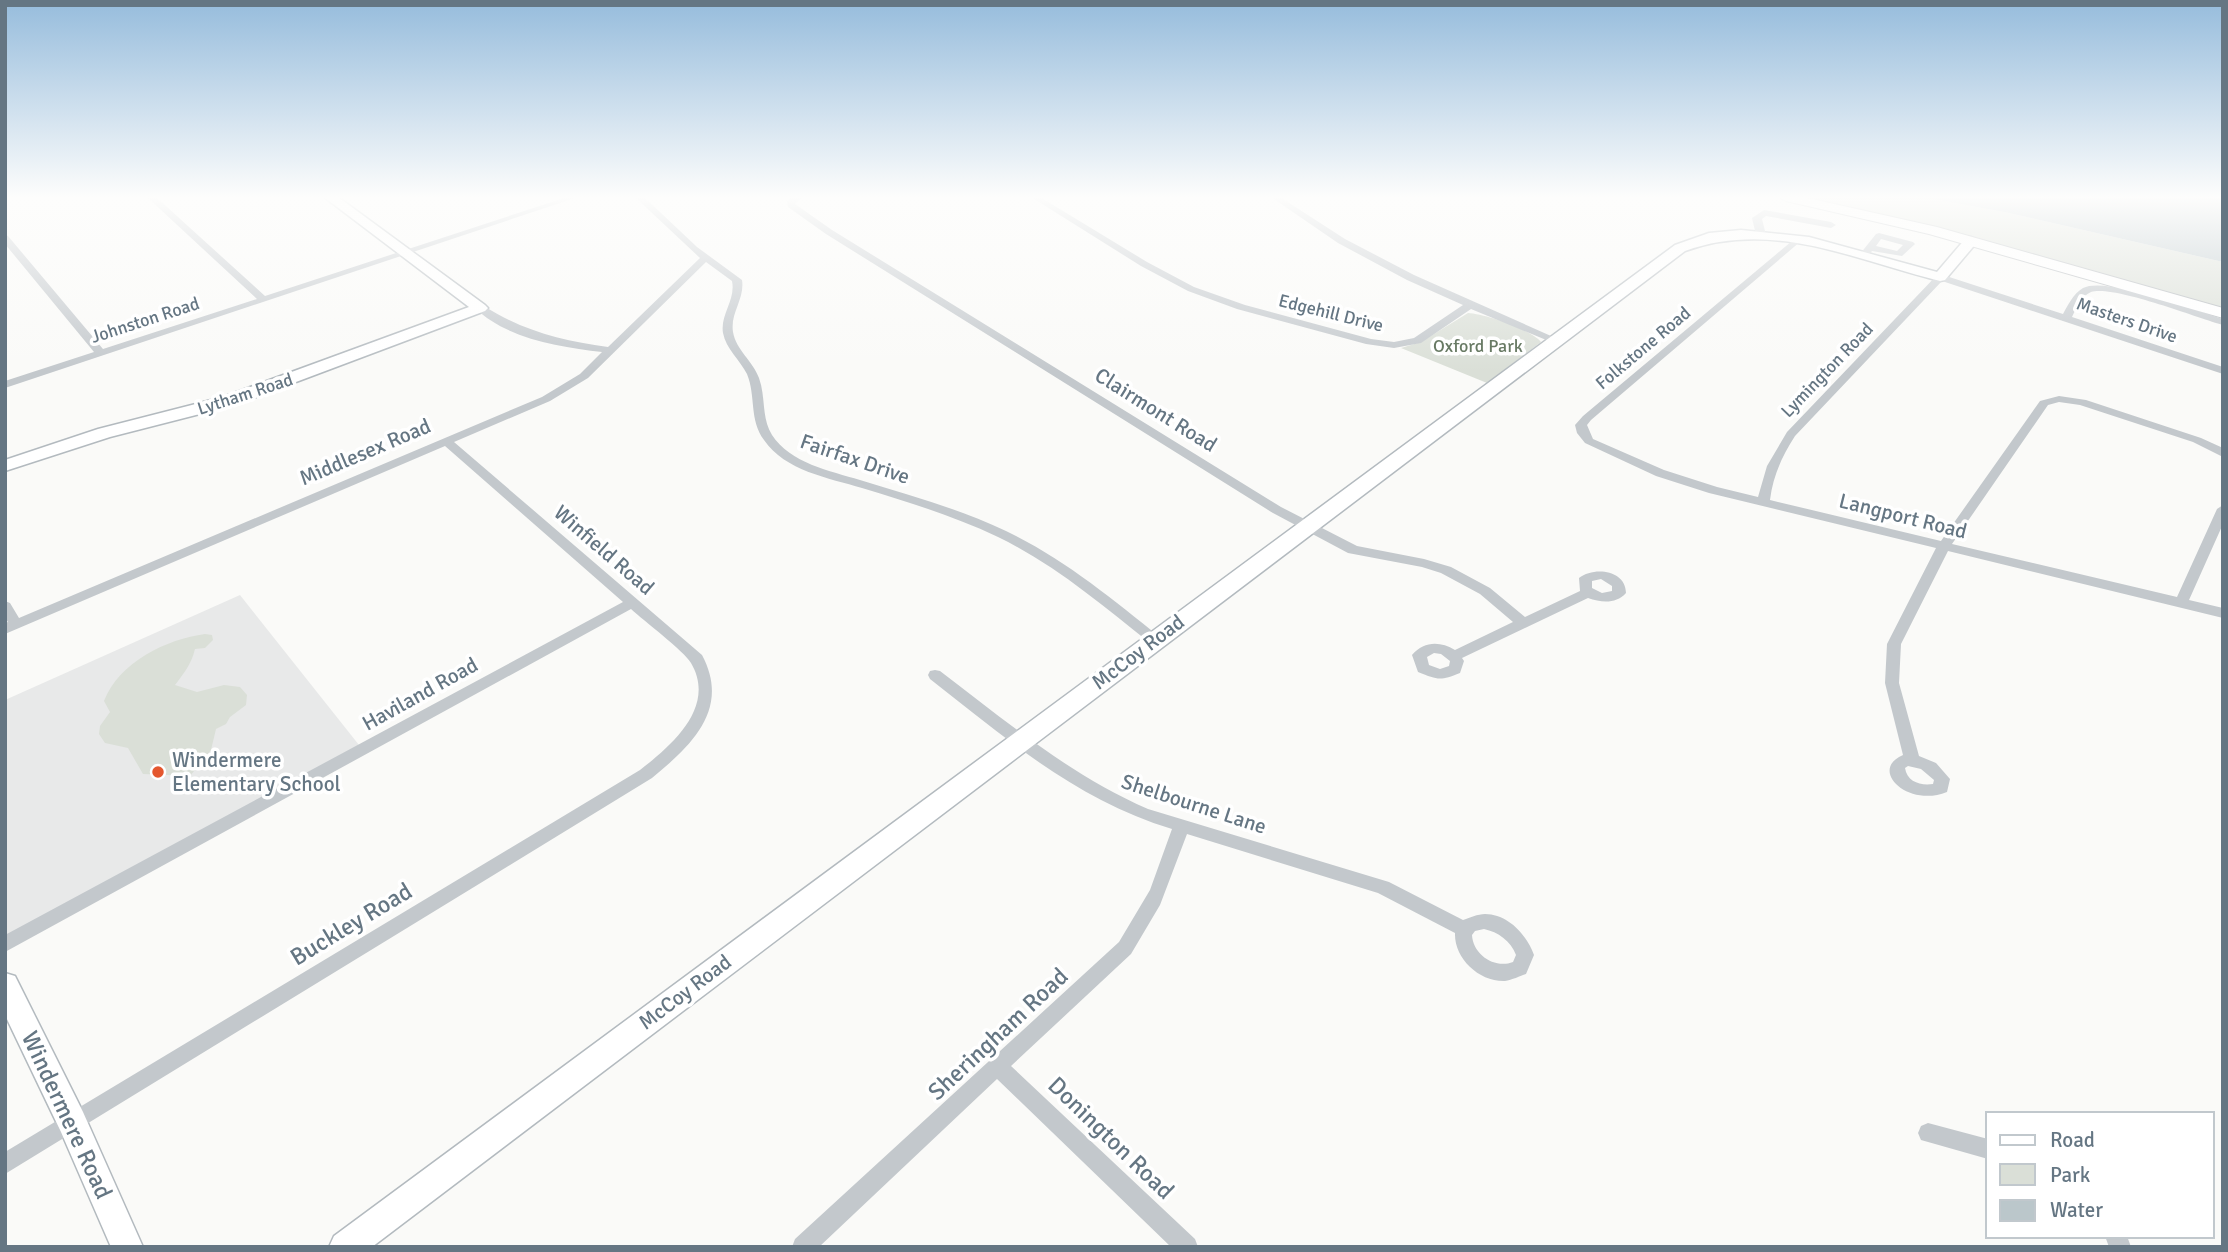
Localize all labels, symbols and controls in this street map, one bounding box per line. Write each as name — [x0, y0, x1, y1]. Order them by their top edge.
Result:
street label: Edgehill Drive — [1276, 289, 1386, 337]
street label: Johnston Road — [88, 292, 202, 348]
street label: Masters Drive — [2074, 292, 2180, 348]
street label: Folkstone Road — [1591, 302, 1695, 394]
street label: Lymington Road — [1776, 318, 1878, 422]
park label: Oxford Park — [1433, 335, 1523, 357]
street label: Clairmont Road — [1090, 362, 1222, 458]
street label: Lytham Road — [194, 368, 296, 420]
street label: Middlesex Road — [295, 413, 435, 491]
street label: Fairfax Drive — [797, 428, 913, 490]
street label: Langport Road — [1836, 488, 1970, 544]
street label: Winfield Road — [549, 499, 659, 601]
street label: McCoy Road — [1087, 609, 1189, 695]
street label: Haviland Road — [358, 651, 482, 737]
place label: Windermere Elementary School — [172, 747, 341, 797]
marker: Windermere Elementary School — [150, 764, 166, 780]
street label: Shelbourne Lane — [1118, 768, 1270, 840]
street label: Buckley Road — [285, 876, 417, 972]
street label: McCoy Road — [634, 949, 736, 1035]
street label: Sheringham Road — [922, 961, 1074, 1107]
street label: Windermere Road — [15, 1026, 119, 1204]
street label: Donington Road — [1042, 1070, 1180, 1206]
legend — [1986, 1112, 2214, 1238]
text: Road — [2050, 1127, 2095, 1153]
text: Park — [2050, 1162, 2091, 1188]
text: Water — [2050, 1197, 2103, 1223]

